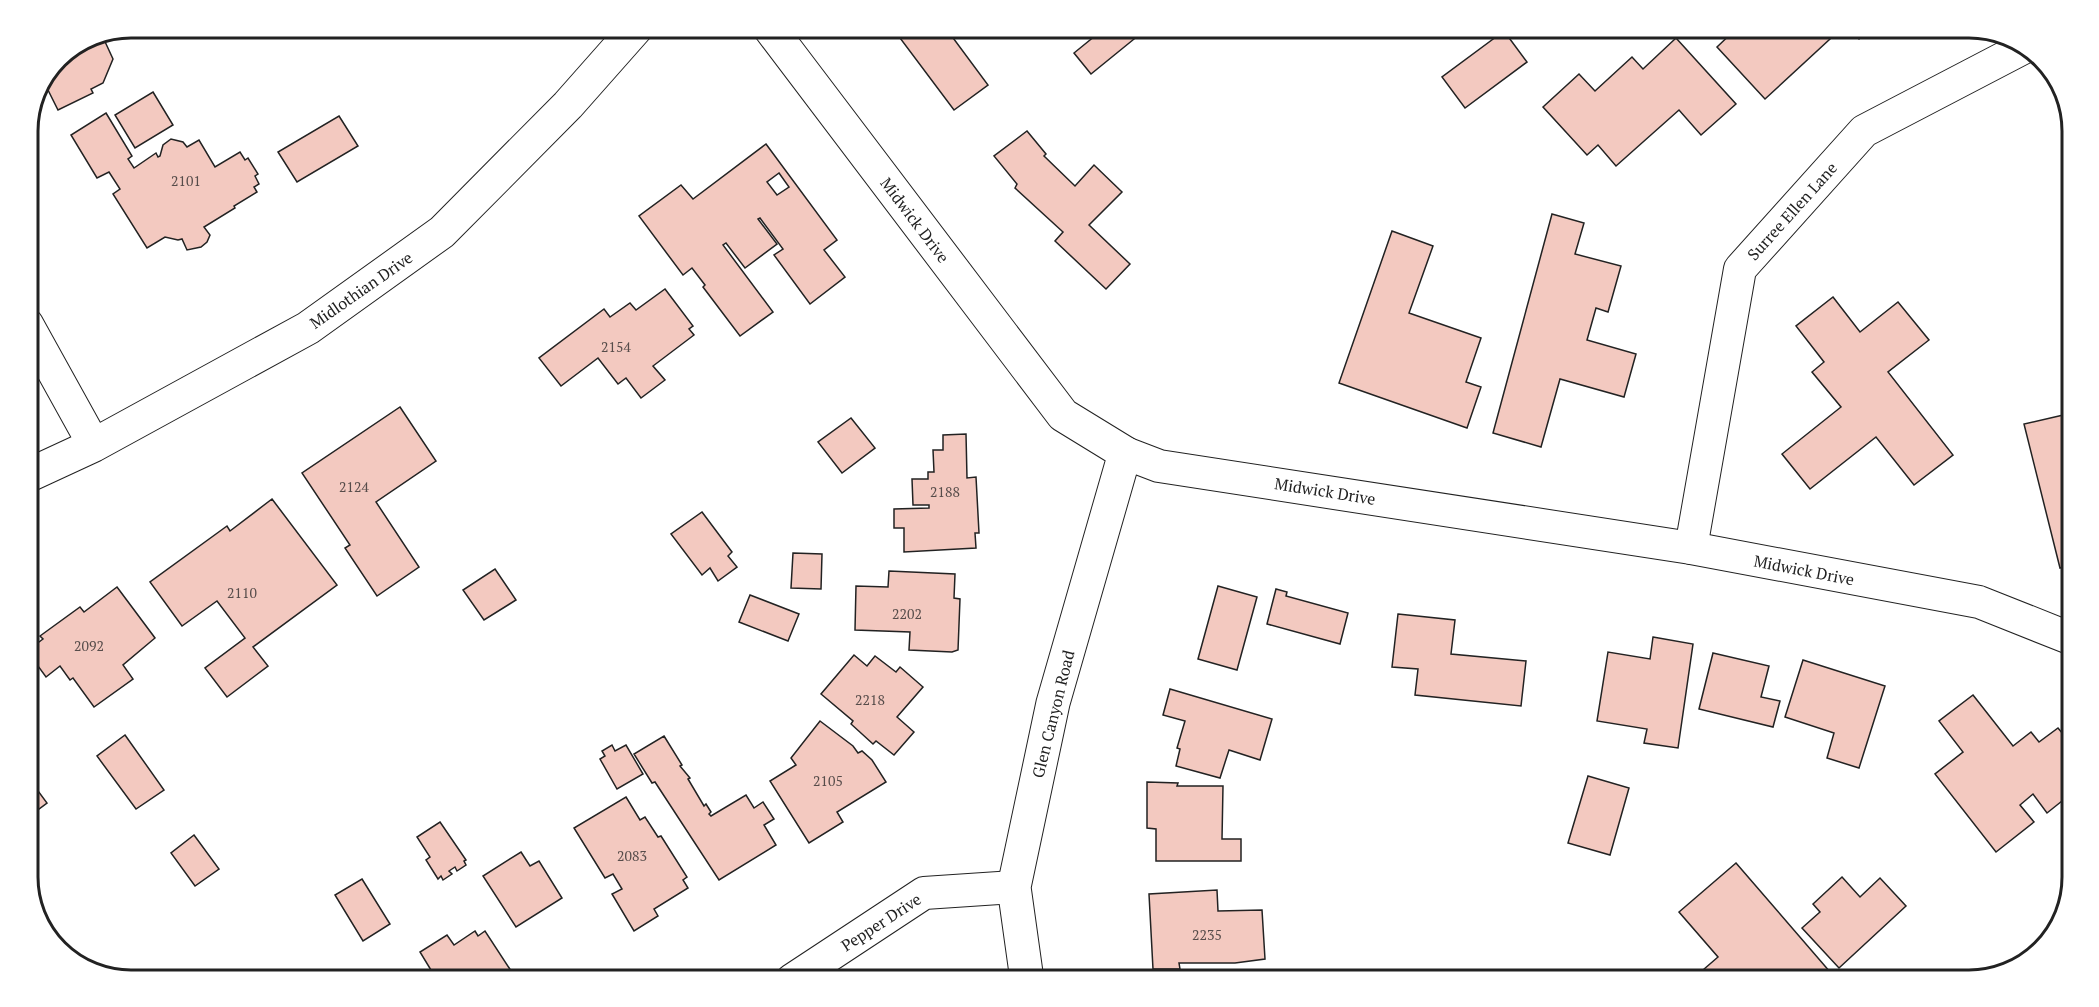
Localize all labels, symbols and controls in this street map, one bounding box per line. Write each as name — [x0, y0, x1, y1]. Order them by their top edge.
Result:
street label: Surree Ellen Lane — [1742, 157, 1842, 265]
house number: 2101 — [171, 171, 201, 190]
street label: Midwick Drive — [876, 173, 954, 267]
street label: Midlothian Drive — [305, 246, 417, 334]
house number: 2154 — [601, 337, 631, 356]
street label: Midwick Drive — [1273, 472, 1377, 510]
house number: 2124 — [339, 477, 369, 496]
house number: 2188 — [930, 482, 960, 501]
street label: Midwick Drive — [1752, 549, 1856, 591]
house number: 2110 — [227, 583, 257, 602]
house number: 2202 — [892, 604, 922, 623]
house number: 2092 — [74, 636, 104, 655]
street label: Glen Canyon Road — [1026, 648, 1080, 780]
house number: 2218 — [855, 690, 885, 709]
house number: 2105 — [813, 771, 843, 790]
house number: 2083 — [617, 846, 647, 865]
street label: Pepper Drive — [837, 888, 925, 956]
house number: 2235 — [1192, 925, 1222, 944]

